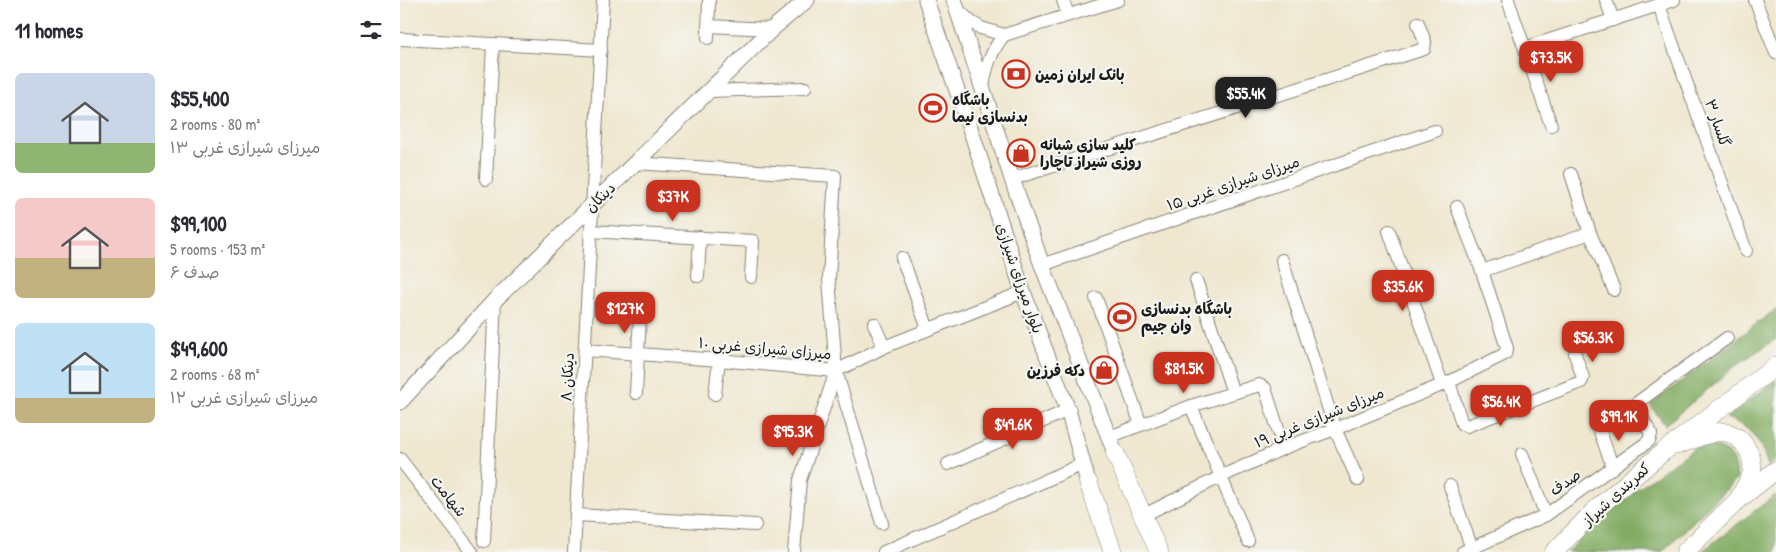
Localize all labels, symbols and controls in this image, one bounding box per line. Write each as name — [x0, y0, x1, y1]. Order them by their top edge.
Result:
text: 11 homes — [15, 16, 83, 45]
icon: filters — [357, 16, 385, 44]
pin: $73.5K — [1510, 41, 1592, 83]
text: $73.5K — [1530, 46, 1572, 68]
bank icon: بانک ایران زمین — [1001, 59, 1031, 89]
place label: بانک ایران زمین — [1035, 64, 1125, 85]
pin: $55.4K — [1205, 76, 1287, 119]
text: $55.4K — [1226, 82, 1266, 104]
text: $55,400 — [170, 84, 229, 113]
place label: باشگاه بدنسازی نیما — [952, 89, 1028, 127]
icon: home — [55, 93, 115, 153]
sports icon: باشگاه بدنسازی نیما — [918, 93, 948, 123]
street label: گلسار ۳ — [1700, 96, 1736, 150]
text: 2 rooms · 80 m² — [170, 113, 260, 135]
place label: کلید سازی شبانه روزی شیراز تاچارا — [1040, 134, 1142, 172]
text: ۱۳ میرزای شیرازی غربی — [170, 136, 320, 158]
shop icon: کلید سازی شبانه روزی شیراز تاچارا — [1006, 138, 1036, 168]
street label: ۱۵ میرزای شیرازی غربی — [1164, 150, 1302, 216]
street label: دینکان — [580, 177, 620, 217]
pin: $37K — [643, 180, 703, 222]
text: $37K — [657, 185, 689, 207]
text: $99,100 — [170, 209, 227, 238]
icon: home — [55, 218, 115, 278]
street label: بلوار میرزای شیرازی — [991, 220, 1049, 336]
text: 5 rooms · 153 m² — [170, 238, 265, 260]
text: صدف ۶ — [170, 261, 219, 283]
pin: $35.6K — [1362, 270, 1444, 312]
text: $35.6K — [1383, 275, 1423, 297]
pin: $127K — [590, 292, 660, 334]
text: $127K — [606, 297, 644, 319]
place label: باشگاه بدنسازی وان جیم — [1141, 298, 1232, 337]
sports icon: باشگاه بدنسازی وان جیم — [1107, 302, 1137, 332]
pin: $56.3K — [1552, 320, 1634, 363]
text: $56.3K — [1573, 326, 1613, 348]
street label: ۱۰ میرزای شیرازی غربی — [698, 332, 832, 364]
text: $49,600 — [170, 334, 228, 363]
icon: home — [55, 343, 115, 403]
street label: ۸ دینکان — [555, 352, 579, 402]
pin: $81.5K — [1143, 352, 1225, 394]
shop icon: دکه فرزین — [1089, 355, 1119, 385]
text: $81.5K — [1164, 357, 1204, 379]
place label: دکه فرزین — [1027, 360, 1085, 381]
text: 2 rooms · 68 m² — [170, 363, 259, 385]
street label: ۱۹ میرزای شیرازی غربی — [1251, 381, 1387, 453]
pin: $56.4K — [1460, 384, 1542, 427]
text: ۱۲ میرزای شیرازی غربی — [170, 386, 318, 408]
text: $56.4K — [1481, 390, 1521, 412]
pin: $99.1K — [1578, 400, 1660, 442]
text: $99.1K — [1600, 405, 1638, 427]
pin: $49.6K — [972, 408, 1054, 450]
text: $49.6K — [994, 413, 1032, 435]
pin: $95.3K — [752, 414, 834, 457]
text: $95.3K — [773, 420, 813, 442]
street label: کمربندی شیراز — [1576, 458, 1655, 531]
street label: صدف — [1545, 464, 1585, 500]
street label: شهامت — [426, 471, 472, 521]

